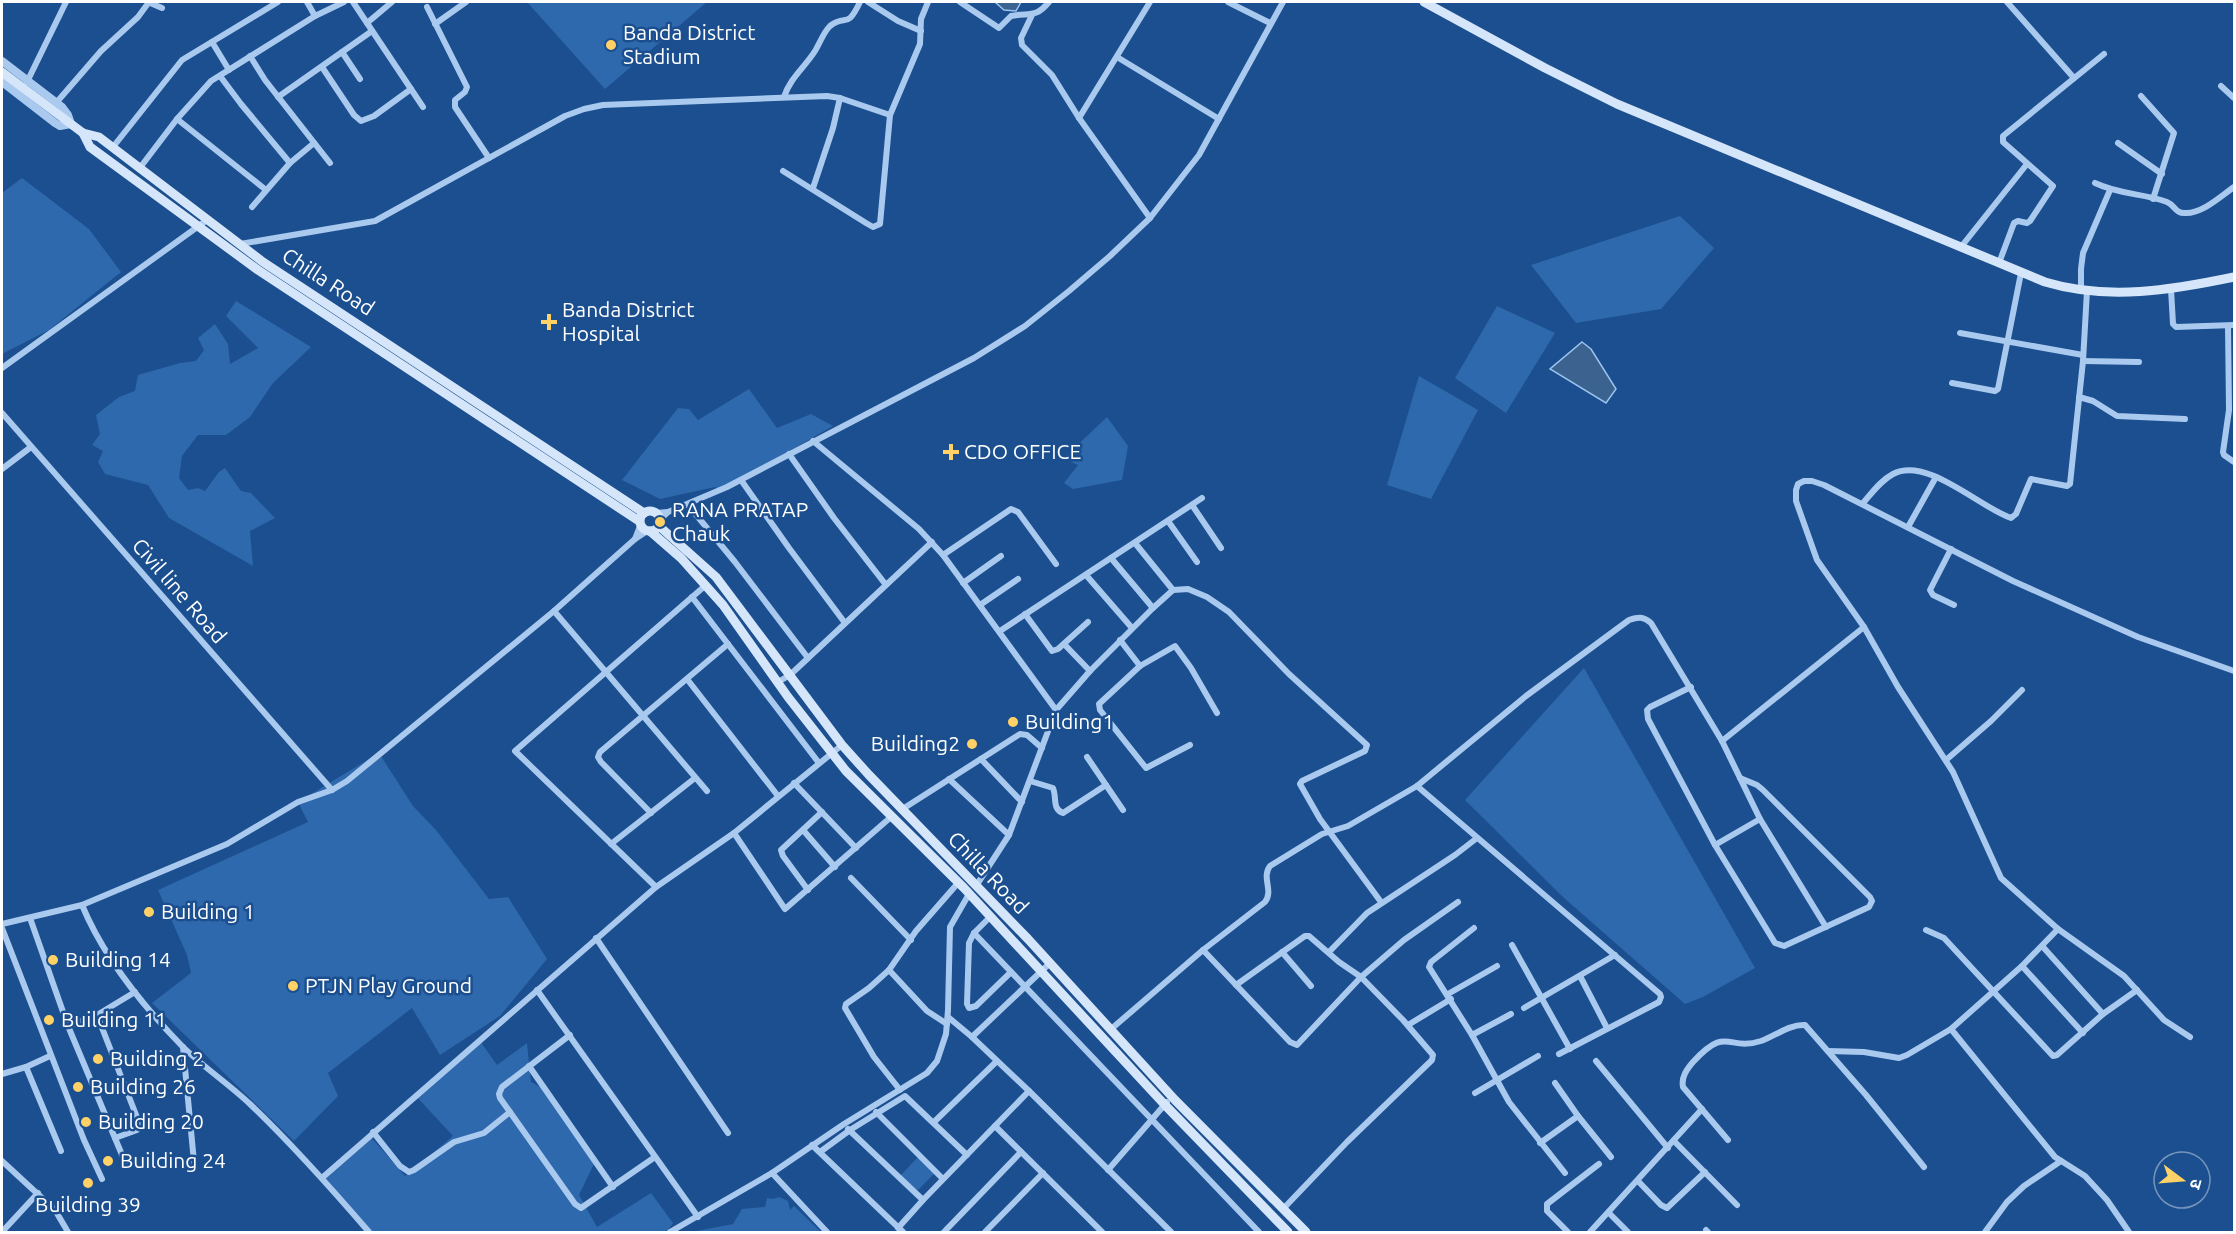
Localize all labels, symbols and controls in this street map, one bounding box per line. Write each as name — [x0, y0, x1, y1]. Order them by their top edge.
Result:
place label: Banda District Stadium — [623, 20, 755, 68]
marker: Banda District Stadium — [604, 38, 618, 52]
street label: Chilla Road — [278, 242, 379, 320]
place label: Banda District Hospital — [562, 297, 694, 345]
marker: Banda District Hospital — [540, 313, 558, 331]
place label: CDO OFFICE — [964, 439, 1081, 463]
marker: CDO OFFICE — [942, 443, 960, 461]
place label: RANA PRATAP Chauk — [672, 497, 808, 545]
marker: RANA PRATAP Chauk — [653, 515, 667, 529]
street label: Civil line Road — [128, 533, 232, 648]
place label: Building1 — [1025, 709, 1114, 733]
marker: Building1 — [1006, 715, 1020, 729]
place label: Building2 — [871, 731, 960, 755]
marker: Building2 — [965, 737, 979, 751]
street label: Chilla Road — [944, 826, 1034, 918]
place label: Building 1 — [161, 899, 255, 923]
marker: Building 1 — [142, 905, 156, 919]
place label: Building 14 — [65, 947, 171, 971]
marker: Building 14 — [46, 953, 60, 967]
place label: PTJN Play Ground — [305, 973, 472, 997]
marker: PTJN Play Ground — [286, 979, 300, 993]
place label: Building 11 — [61, 1007, 167, 1031]
marker: Building 11 — [42, 1013, 56, 1027]
place label: Building 2 — [110, 1046, 204, 1070]
marker: Building 2 — [91, 1052, 105, 1066]
place label: Building 26 — [90, 1074, 196, 1098]
marker: Building 26 — [71, 1080, 85, 1094]
place label: Building 20 — [98, 1109, 204, 1133]
marker: Building 20 — [79, 1115, 93, 1129]
place label: Building 24 — [120, 1148, 226, 1172]
north arrow — [2152, 1150, 2212, 1210]
marker: Building 24 — [101, 1154, 115, 1168]
marker: Building 39 — [81, 1176, 95, 1190]
text: उ — [2186, 1177, 2206, 1192]
place label: Building 39 — [35, 1192, 141, 1216]

